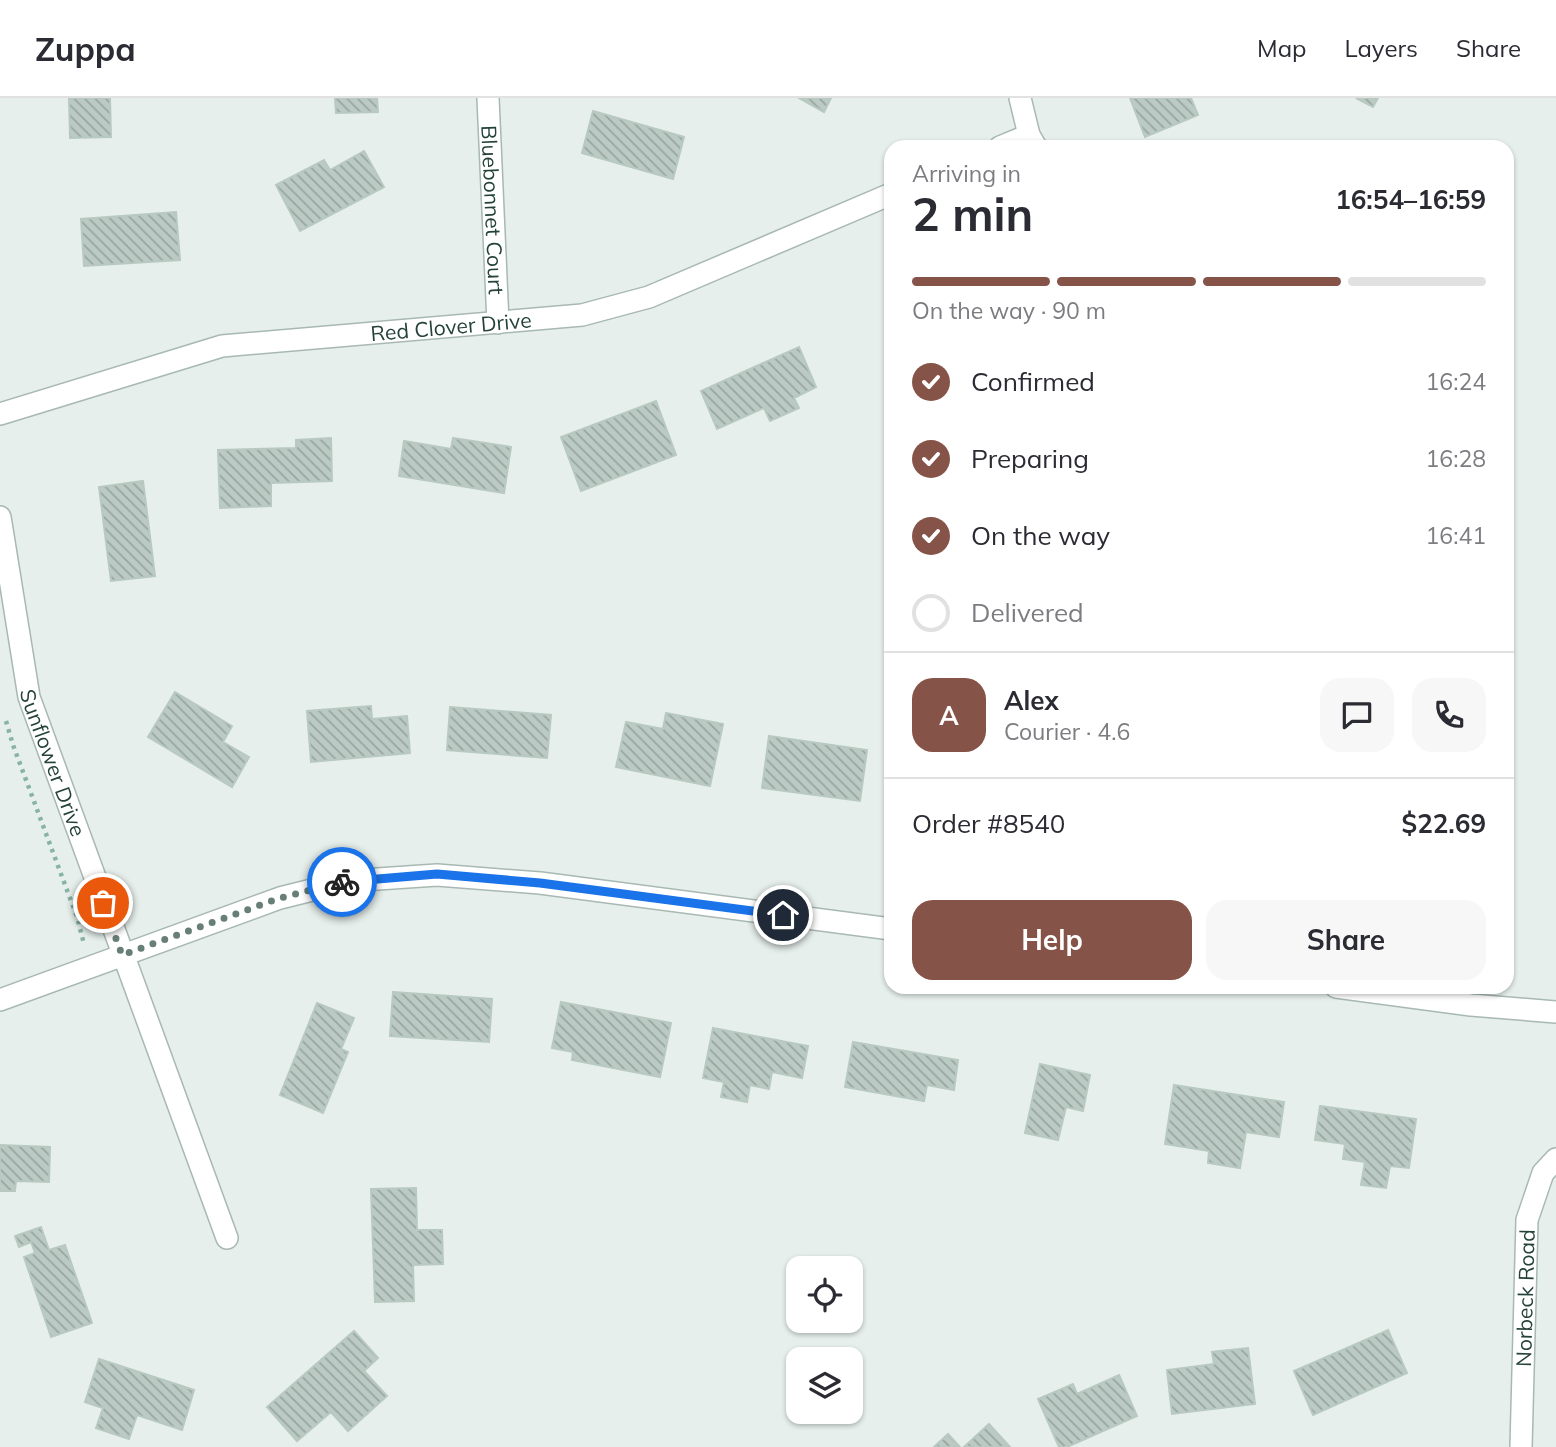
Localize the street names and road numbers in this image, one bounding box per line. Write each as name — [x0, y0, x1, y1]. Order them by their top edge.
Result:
street label: Bluebonnet Court — [476, 125, 510, 295]
street label: Red Clover Drive — [369, 306, 532, 346]
street label: Sunflower Drive — [15, 687, 92, 840]
street label: Norbeck Road — [1510, 1229, 1540, 1367]

